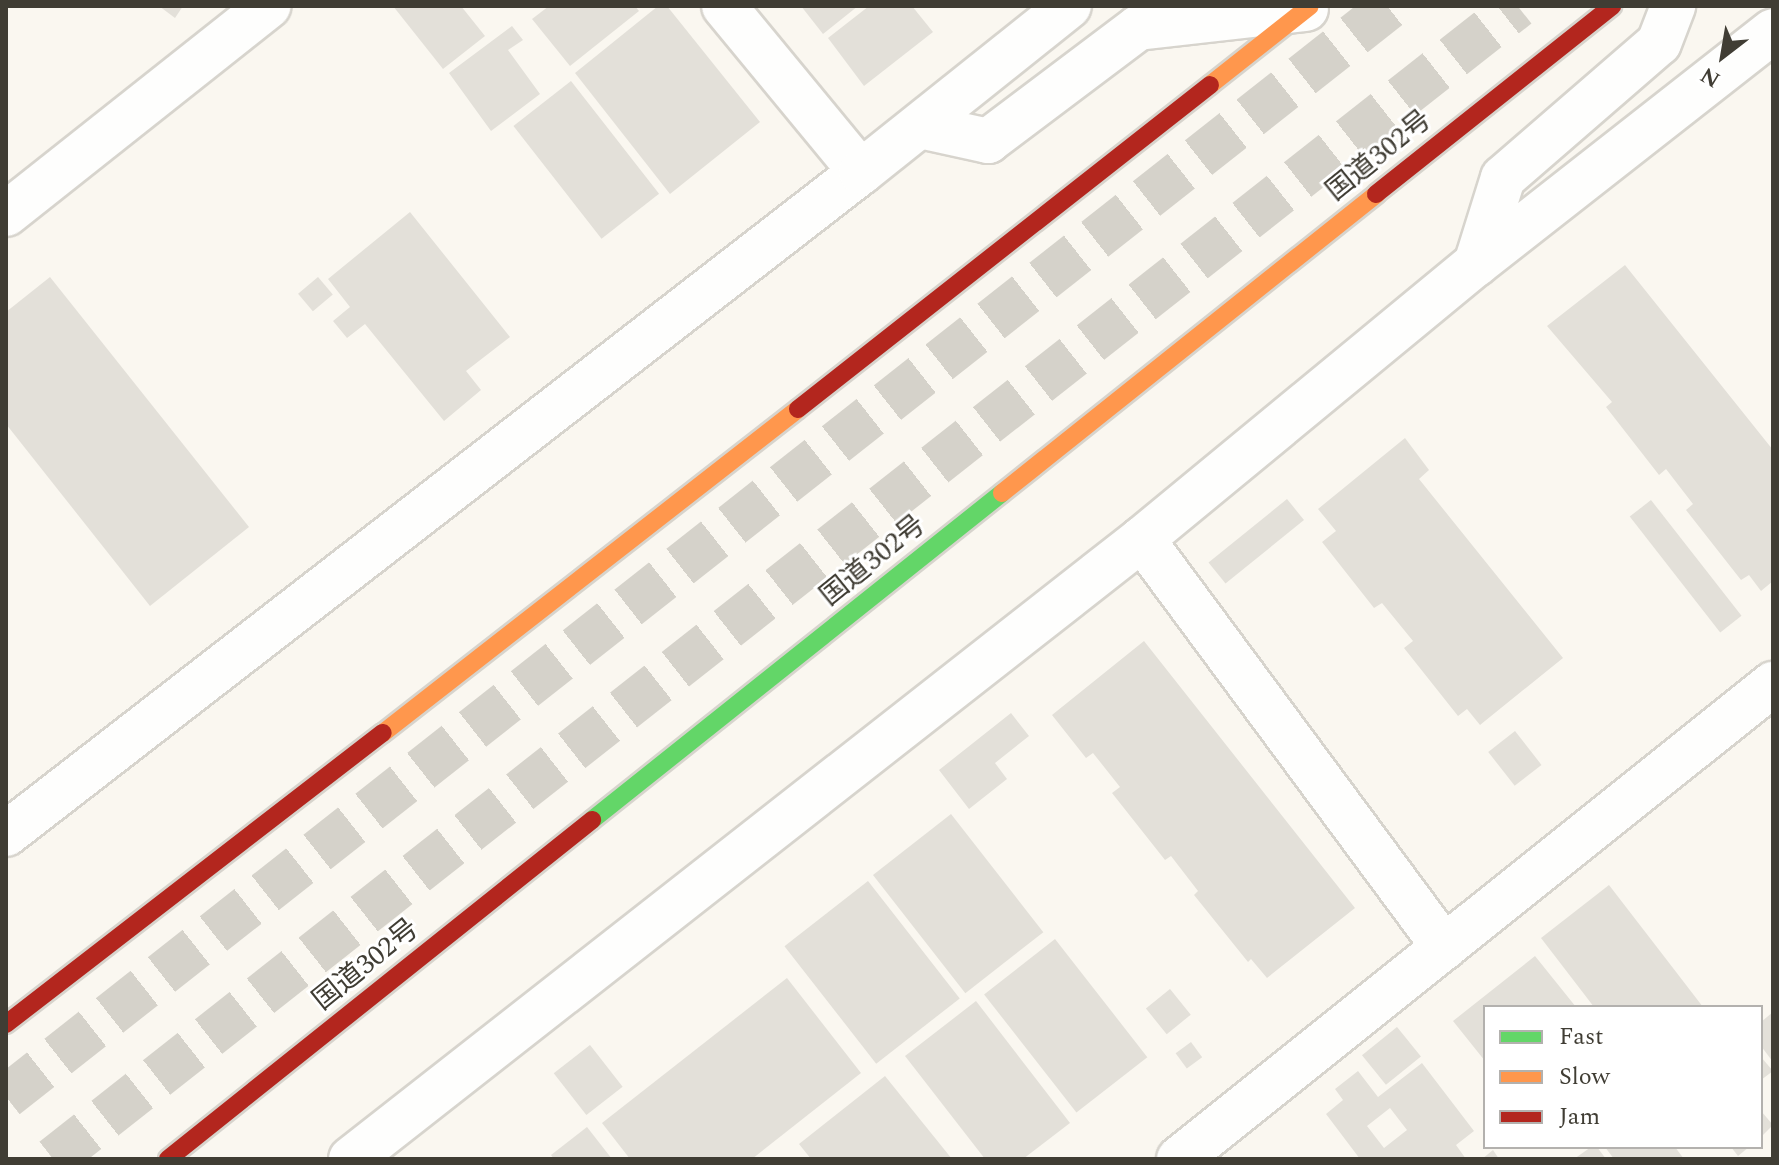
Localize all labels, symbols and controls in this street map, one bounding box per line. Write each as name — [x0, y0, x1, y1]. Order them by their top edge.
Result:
north arrow — [1683, 16, 1763, 96]
text: N — [1694, 58, 1727, 96]
street label: 国道302号 — [1319, 103, 1439, 209]
street label: 国道302号 — [813, 508, 933, 614]
street label: 国道302号 — [306, 912, 426, 1018]
legend — [1483, 1005, 1763, 1149]
text: Fast — [1559, 1019, 1604, 1055]
text: Slow — [1559, 1059, 1610, 1095]
text: Jam — [1559, 1099, 1600, 1135]

